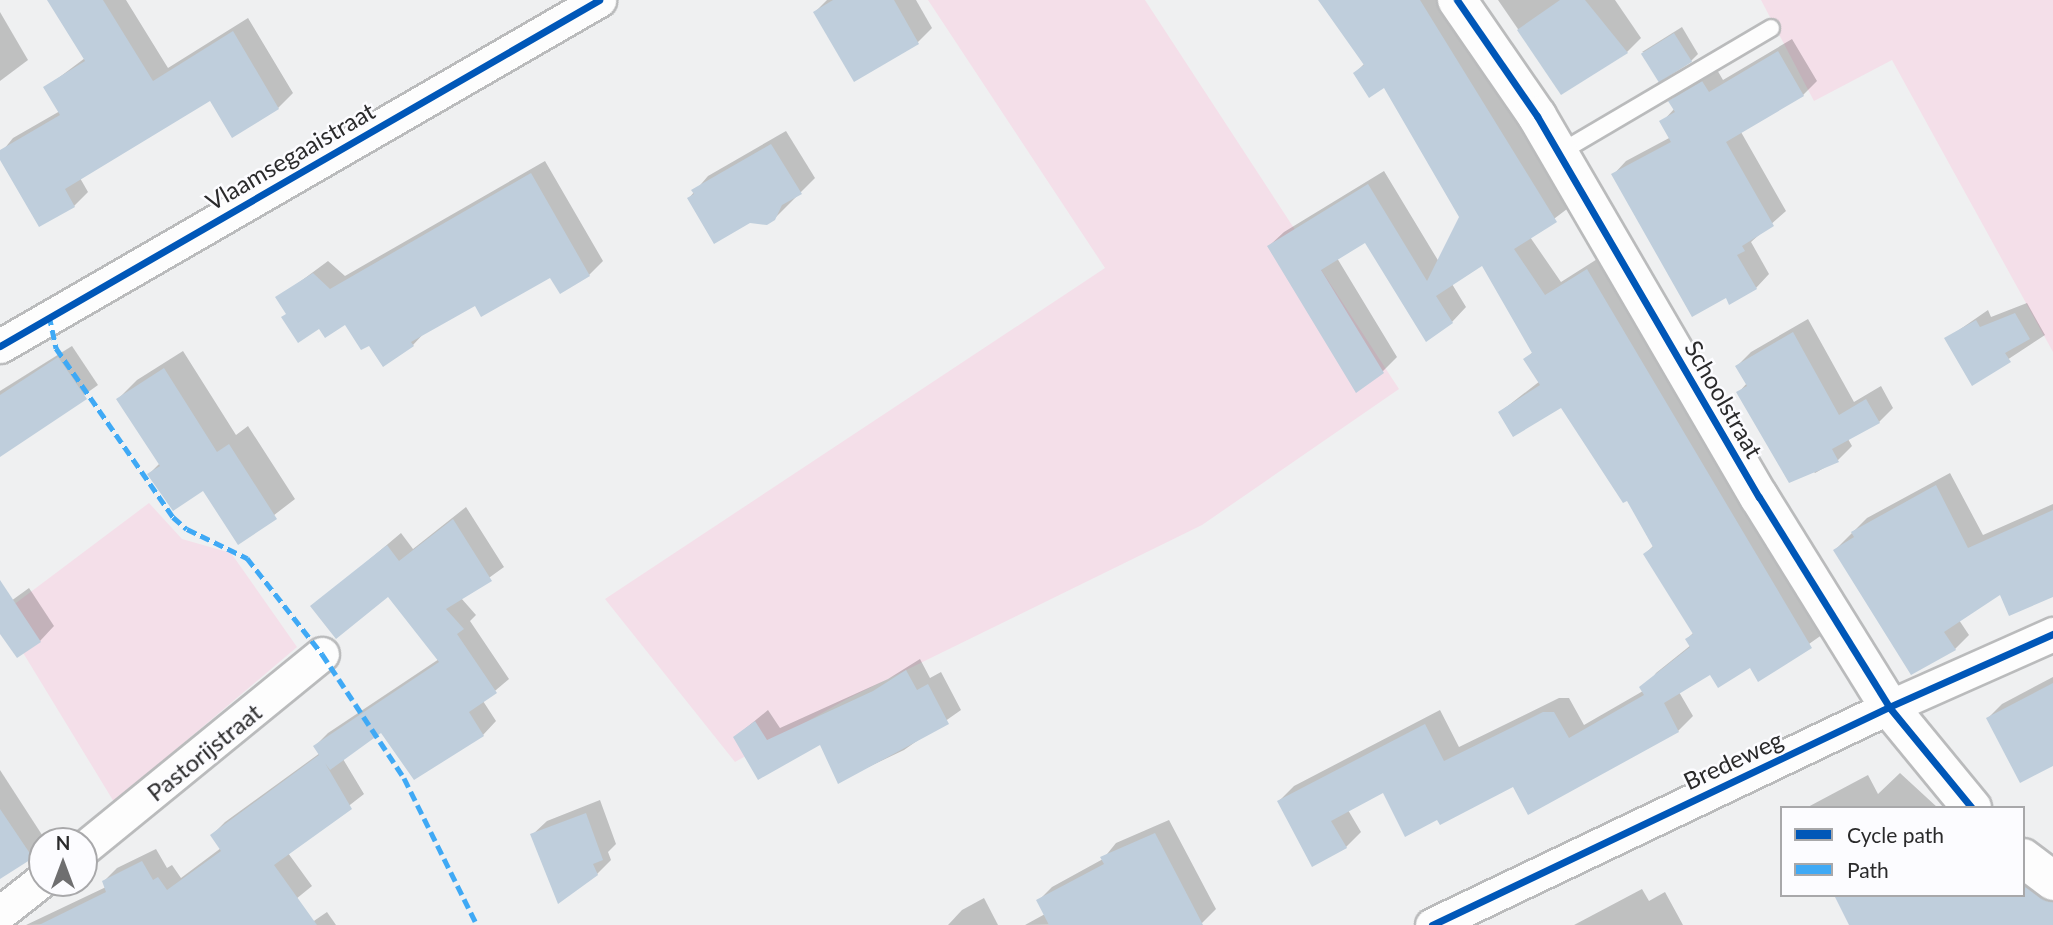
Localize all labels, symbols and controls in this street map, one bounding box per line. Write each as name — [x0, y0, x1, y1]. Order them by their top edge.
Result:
street label: Vlaamsegaaistraat — [200, 96, 380, 216]
street label: Schoolstraat — [1679, 335, 1769, 463]
street label: Pastorijstraat — [141, 697, 267, 807]
street label: Bredeweg — [1679, 725, 1787, 795]
legend — [1780, 806, 2025, 897]
text: Cycle path — [1847, 822, 1944, 847]
north arrow — [28, 827, 98, 897]
text: N — [56, 831, 70, 854]
text: Path — [1847, 857, 1889, 882]

